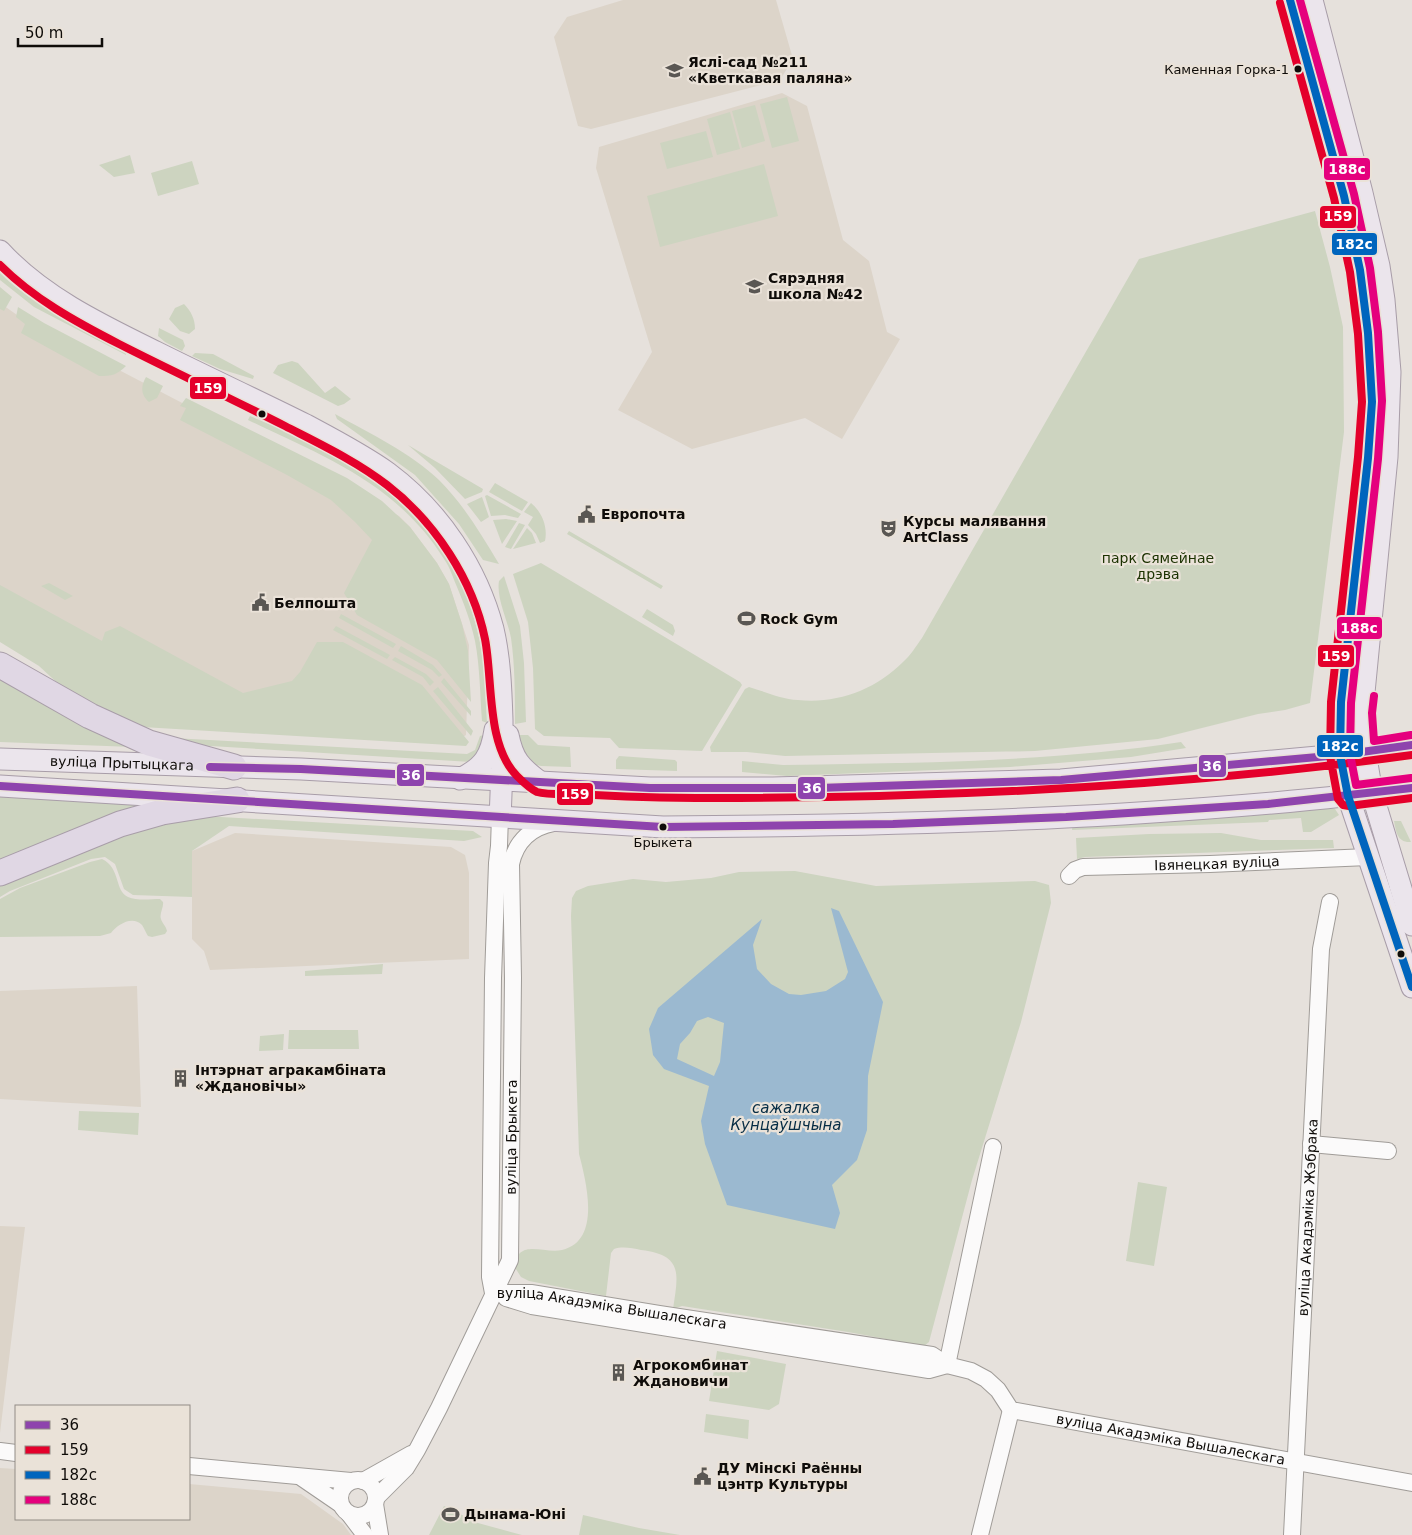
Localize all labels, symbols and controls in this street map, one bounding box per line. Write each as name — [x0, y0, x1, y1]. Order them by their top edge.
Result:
scale bar — [18, 15, 101, 47]
text: 50 m — [25, 24, 63, 42]
place label: Яслі-сад №211 «Кветкавая паляна» — [688, 54, 853, 86]
school or university icon: Яслі-сад №211 «Кветкавая паляна» — [664, 60, 684, 80]
place label: Каменная Горка-1 — [1164, 62, 1289, 77]
marker: Каменная Горка-1 — [1293, 64, 1303, 74]
line badge: 188с — [1323, 157, 1371, 181]
text: 188с — [1328, 161, 1366, 177]
line badge: 159 — [1319, 205, 1357, 229]
text: 159 — [1323, 208, 1353, 224]
line badge: 182с — [1331, 232, 1378, 256]
text: 182с — [1335, 236, 1373, 252]
place label: Сярэдняя школа №42 — [768, 270, 863, 302]
school or university icon: Сярэдняя школа №42 — [744, 276, 764, 296]
line badge: 159 — [189, 376, 227, 400]
text: 159 — [193, 380, 223, 396]
unlabelled marker — [257, 409, 267, 419]
public building icon: Европочта — [577, 504, 597, 524]
place label: Европочта — [601, 506, 686, 522]
place label: Курсы малявання ArtClass — [903, 513, 1046, 545]
theatre icon: Курсы малявання ArtClass — [879, 519, 899, 539]
park label: парк Сямейнае дрэва — [1102, 550, 1214, 582]
public building icon: Белпошта — [250, 593, 270, 613]
place label: Белпошта — [274, 595, 356, 611]
sports icon: Rock Gym — [736, 609, 756, 629]
place label: Rock Gym — [760, 611, 838, 627]
line badge: 188с — [1336, 616, 1383, 640]
text: 188с — [1340, 620, 1378, 636]
line badge: 159 — [1317, 644, 1355, 668]
text: 159 — [1321, 648, 1351, 664]
line badge: 182с — [1316, 734, 1364, 758]
text: 182с — [1321, 738, 1359, 754]
street label: вуліца Прытыцкага — [50, 753, 194, 773]
line badge: 36 — [1198, 754, 1227, 778]
text: 36 — [1202, 758, 1222, 774]
line badge: 36 — [396, 763, 425, 787]
text: 36 — [401, 767, 421, 783]
line badge: 36 — [797, 776, 826, 800]
text: 36 — [802, 780, 822, 796]
line badge: 159 — [556, 782, 594, 806]
text: 159 — [560, 786, 590, 802]
marker: Брыкета — [658, 822, 668, 832]
place label: Брыкета — [634, 835, 692, 850]
street label: Івянецкая вуліца — [1154, 853, 1280, 873]
unlabelled marker — [1396, 949, 1406, 959]
place label: Інтэрнат агракамбіната «Ждановічы» — [195, 1062, 386, 1094]
building icon: Інтэрнат агракамбіната «Ждановічы» — [171, 1068, 191, 1088]
street label: вуліца Брыкета — [503, 1079, 520, 1195]
water label: сажалка Кунцаўшчына — [730, 1099, 842, 1134]
street label: вуліца Акадэміка Жэбрака — [1295, 1118, 1321, 1317]
street label: вуліца Акадэміка Вышалескага — [497, 1285, 728, 1332]
place label: Агрокомбинат Ждановичи — [633, 1357, 749, 1389]
building icon: Агрокомбинат Ждановичи — [609, 1363, 629, 1383]
legend — [15, 1405, 190, 1520]
street label: вуліца Акадэміка Вышалескага — [1055, 1410, 1286, 1468]
text: 36 — [60, 1416, 79, 1434]
text: 159 — [60, 1441, 89, 1459]
place label: ДУ Мінскі Раённы цэнтр Культуры — [717, 1460, 862, 1492]
text: 182с — [60, 1466, 97, 1484]
public building icon: ДУ Мінскі Раённы цэнтр Культуры — [693, 1466, 713, 1486]
text: 188с — [60, 1491, 97, 1509]
sports icon: Дынама-Юні — [440, 1504, 460, 1524]
place label: Дынама-Юні — [464, 1506, 566, 1522]

